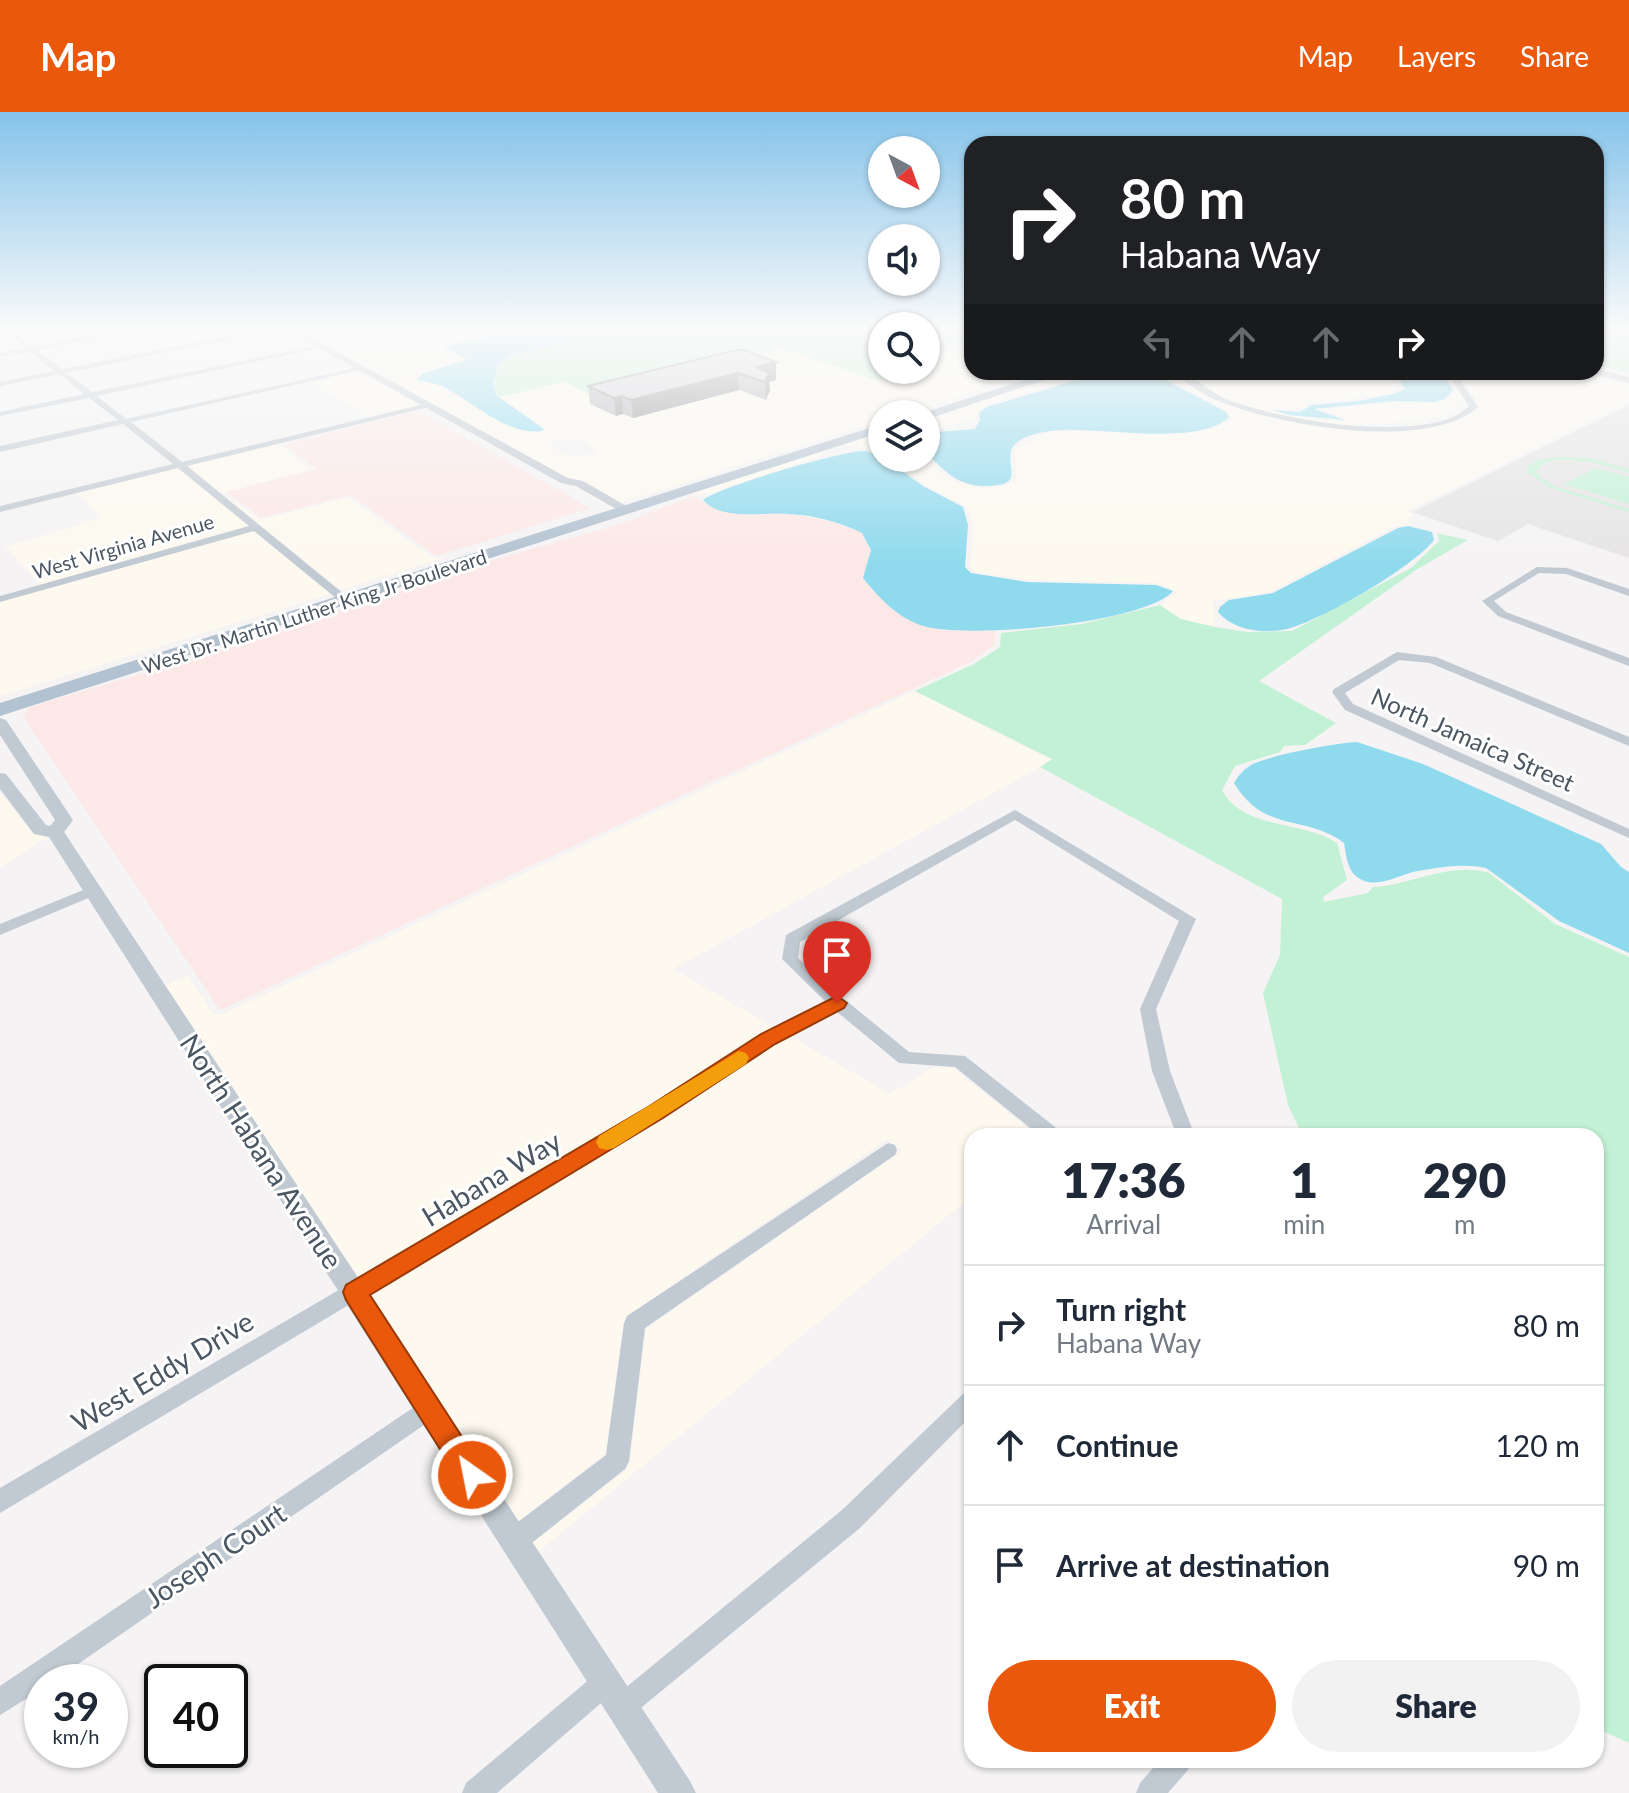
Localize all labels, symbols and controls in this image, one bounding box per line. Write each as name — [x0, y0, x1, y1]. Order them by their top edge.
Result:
text: Map — [40, 33, 116, 79]
text: Map — [1298, 39, 1353, 73]
text: Layers — [1397, 39, 1476, 73]
text: Share — [1520, 39, 1589, 73]
north arrow — [868, 136, 940, 208]
map controls — [868, 136, 940, 472]
text: 80 m — [1120, 164, 1245, 231]
icon: right — [988, 168, 1092, 272]
button: sound — [868, 224, 940, 296]
text: Habana Way — [1120, 232, 1321, 276]
button: search — [868, 312, 940, 384]
icon: left — [1136, 320, 1180, 364]
icon: ahead — [1220, 320, 1264, 364]
icon: ahead — [1304, 320, 1348, 364]
icon: right — [1388, 320, 1432, 364]
button: layers — [868, 400, 940, 472]
street label: West Virginia Avenue — [30, 509, 216, 583]
street label: West Dr. Martin Luther King Jr Boulevard — [139, 544, 489, 678]
street label: North Jamaica Street — [1367, 681, 1580, 797]
pin — [803, 921, 871, 1003]
icon: arrive — [815, 933, 859, 977]
street label: North Habana Avenue — [173, 1027, 351, 1275]
street label: Habana Way — [415, 1123, 567, 1233]
text: 17:36 — [1062, 1151, 1186, 1208]
text: 1 — [1290, 1151, 1318, 1208]
text: 290 — [1423, 1151, 1506, 1208]
text: Arrival — [1086, 1208, 1161, 1240]
text: min — [1283, 1208, 1325, 1240]
text: m — [1454, 1208, 1475, 1240]
text: Turn right — [1056, 1291, 1186, 1327]
street label: West Eddy Drive — [65, 1303, 259, 1439]
icon: right — [988, 1303, 1032, 1347]
text: 80 m — [1513, 1307, 1580, 1343]
text: Habana Way — [1056, 1327, 1201, 1359]
icon: ahead — [988, 1423, 1032, 1467]
text: Continue — [1056, 1427, 1179, 1463]
text: 120 m — [1495, 1427, 1580, 1463]
position arrow — [430, 1433, 514, 1517]
street label: Joseph Court — [138, 1495, 292, 1615]
icon: arrive — [988, 1543, 1032, 1587]
text: Arrive at destination — [1056, 1547, 1330, 1583]
text: 90 m — [1513, 1547, 1580, 1583]
button: Exit — [988, 1660, 1276, 1752]
button: Share — [1292, 1660, 1580, 1752]
speed limit sign: 40 — [144, 1664, 248, 1768]
text: 39 — [53, 1682, 99, 1730]
text: km/h — [53, 1724, 99, 1748]

